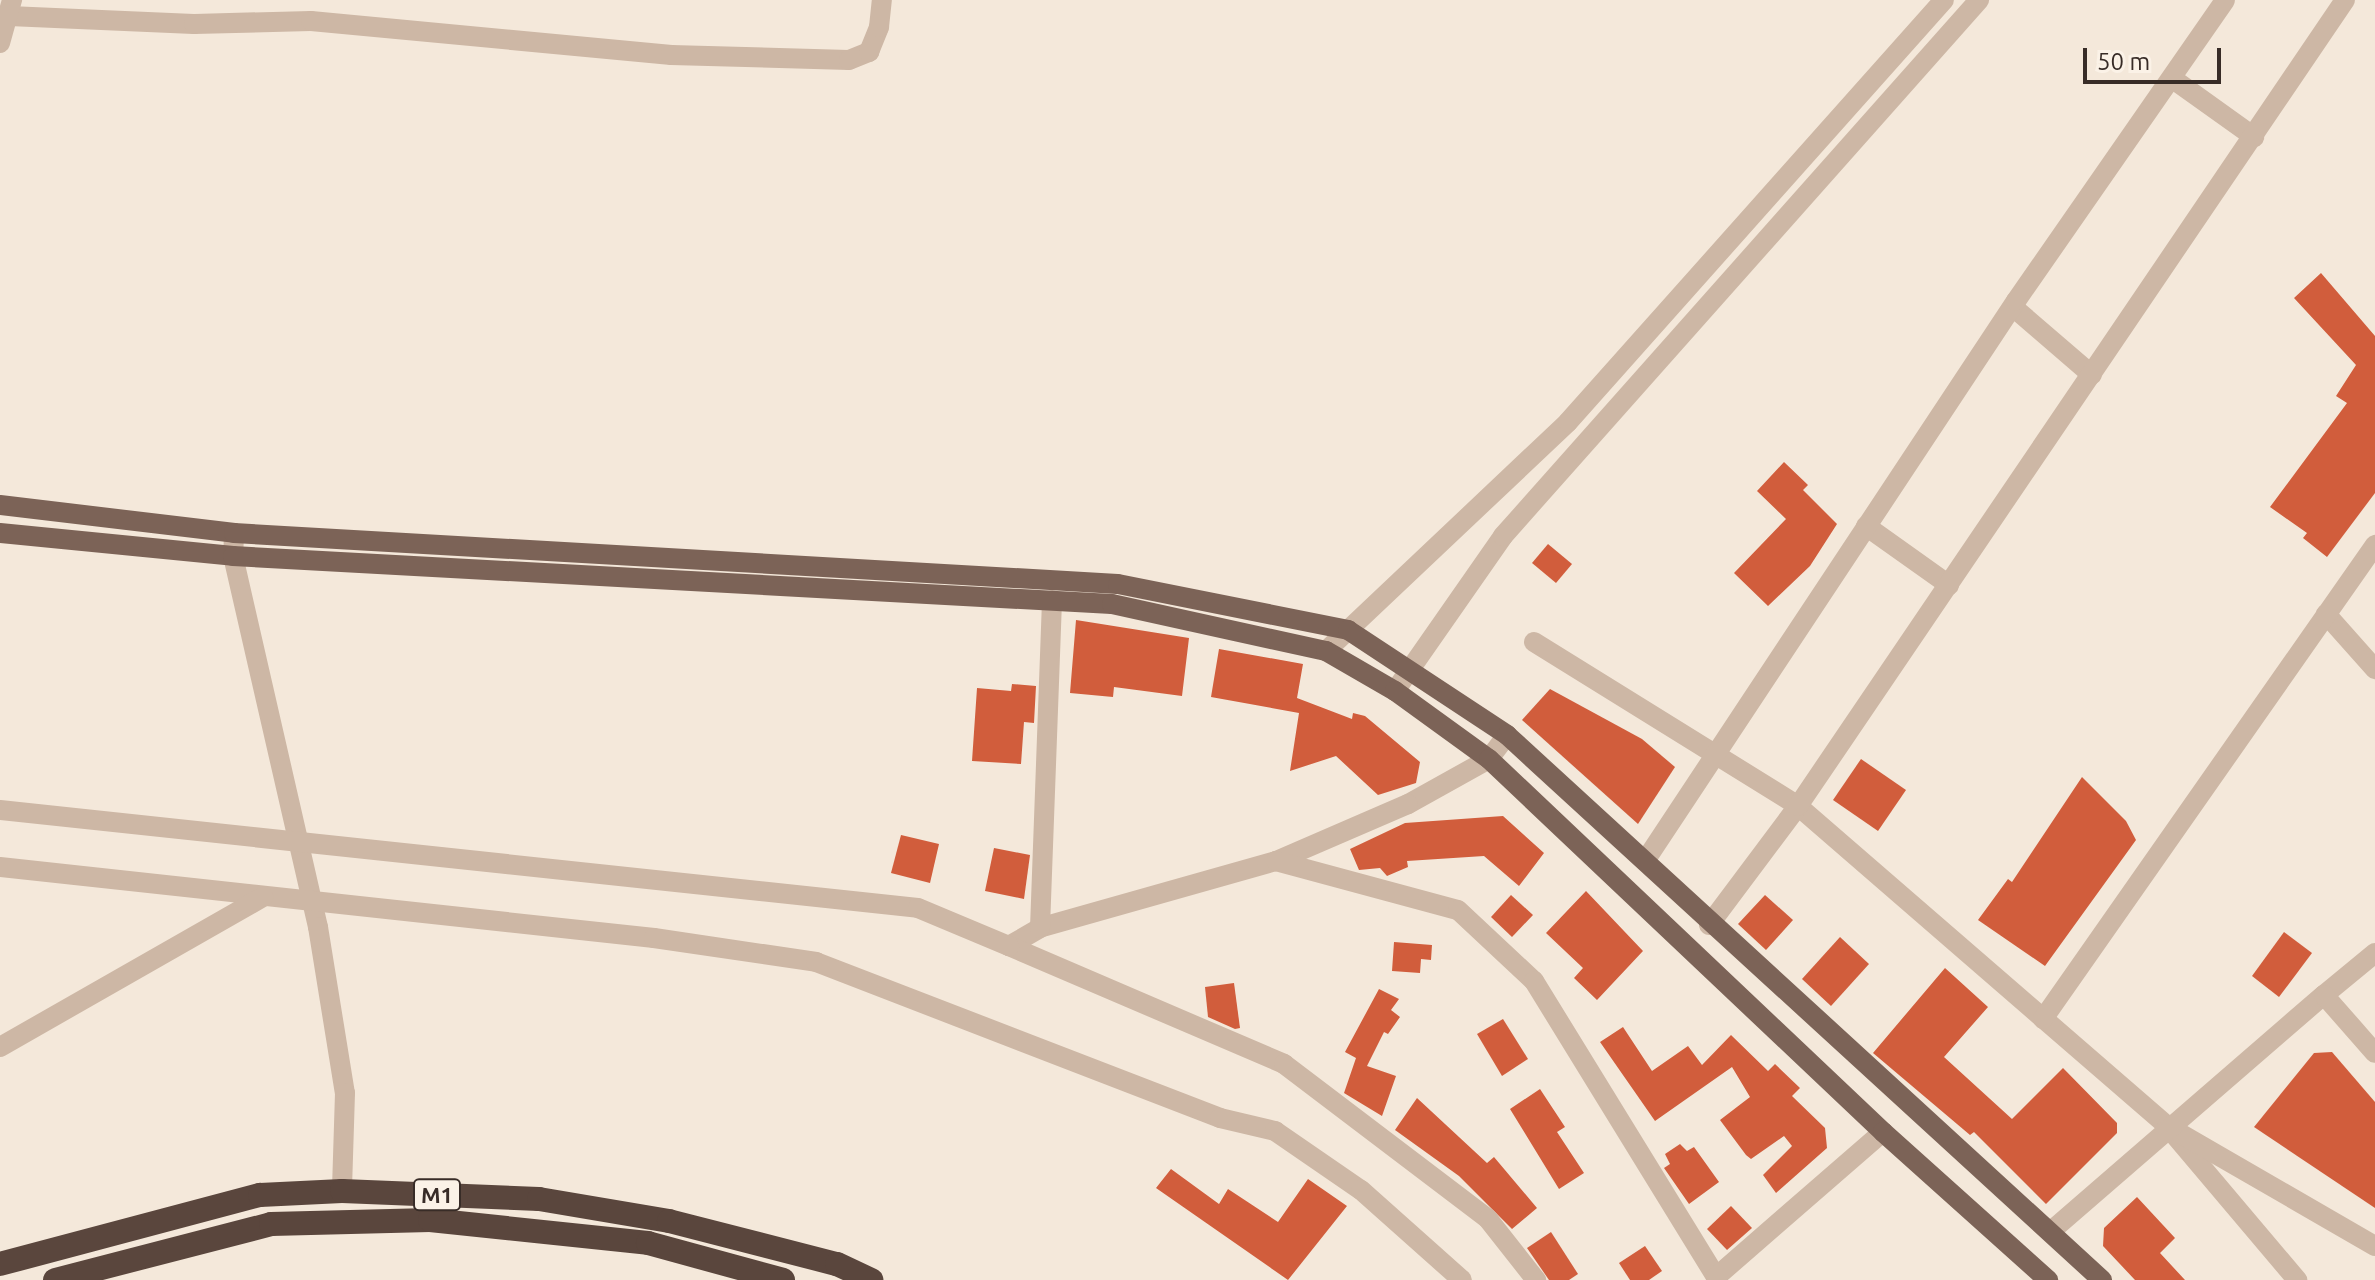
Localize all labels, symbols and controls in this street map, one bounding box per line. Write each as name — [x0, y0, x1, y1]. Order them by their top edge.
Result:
scale bar — [2087, 32, 2225, 82]
text: 50 m — [2097, 48, 2150, 75]
road number: M1 — [413, 1177, 461, 1213]

